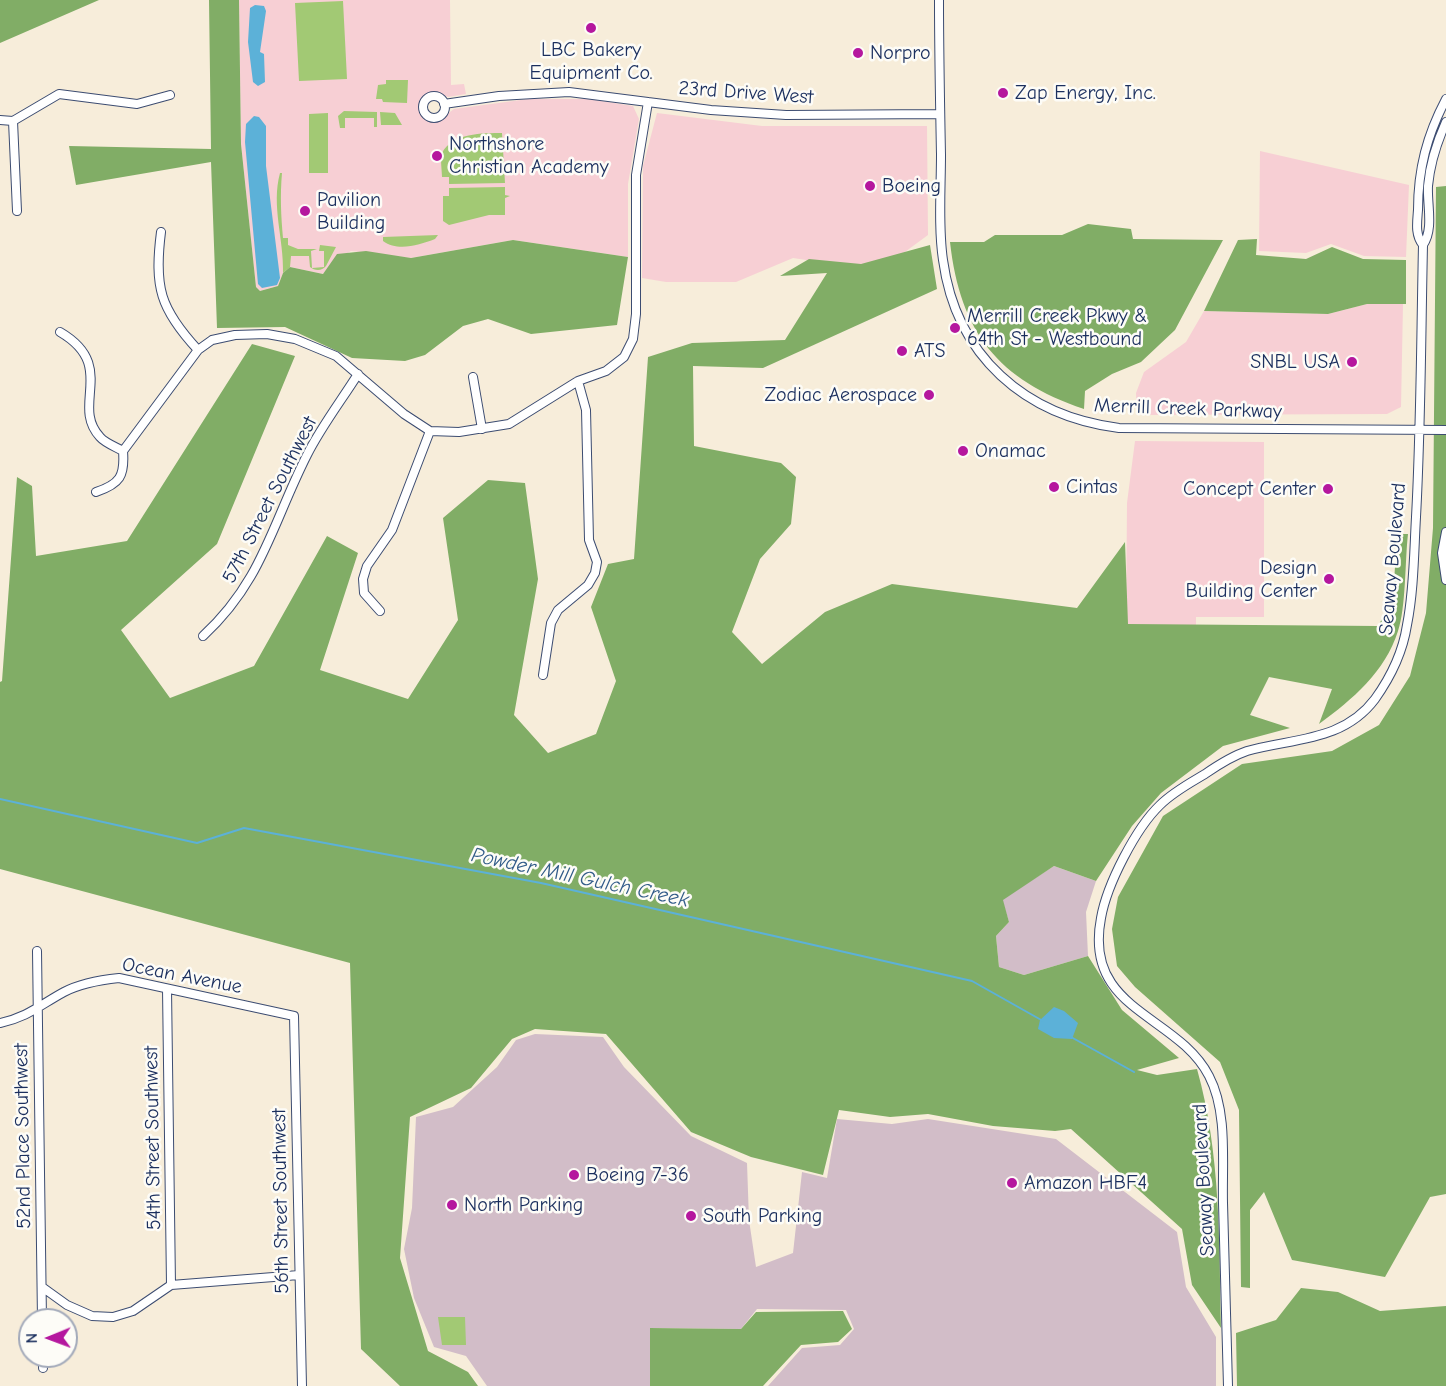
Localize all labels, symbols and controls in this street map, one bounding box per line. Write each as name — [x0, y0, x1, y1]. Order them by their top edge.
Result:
marker: LBC Bakery Equipment Co. — [584, 21, 598, 35]
place label: LBC Bakery Equipment Co. — [529, 38, 653, 85]
place label: Norpro — [870, 41, 930, 65]
marker: Norpro — [851, 46, 865, 60]
street label: 23rd Drive West — [678, 76, 814, 110]
place label: Zap Energy, Inc. — [1015, 81, 1156, 105]
marker: Zap Energy, Inc. — [996, 86, 1010, 100]
place label: Northshore Christian Academy — [449, 132, 609, 179]
marker: Northshore Christian Academy — [430, 149, 444, 163]
place label: Boeing — [882, 174, 941, 198]
marker: Boeing — [863, 179, 877, 193]
place label: Pavilion Building — [317, 188, 385, 235]
marker: Pavilion Building — [298, 204, 312, 218]
place label: Merrill Creek Pkwy & 64th St - Westbound — [967, 304, 1147, 351]
marker: Merrill Creek Pkwy & 64th St - Westbound — [948, 321, 962, 335]
place label: ATS — [914, 339, 946, 363]
marker: ATS — [895, 344, 909, 358]
place label: SNBL USA — [1250, 350, 1340, 374]
marker: SNBL USA — [1345, 355, 1359, 369]
place label: Zodiac Aerospace — [764, 383, 917, 407]
marker: Zodiac Aerospace — [922, 388, 936, 402]
street label: Merrill Creek Parkway — [1094, 394, 1282, 424]
street label: 57th Street Southwest — [218, 413, 322, 587]
place label: Onamac — [975, 439, 1046, 463]
marker: Onamac — [956, 444, 970, 458]
place label: Cintas — [1066, 475, 1118, 499]
place label: Concept Center — [1183, 477, 1316, 501]
marker: Cintas — [1047, 480, 1061, 494]
marker: Concept Center — [1321, 482, 1335, 496]
street label: Seaway Boulevard — [1374, 482, 1412, 636]
place label: Design Building Center — [1186, 556, 1317, 603]
marker: Design Building Center — [1322, 572, 1336, 586]
water label: Powder Mill Gulch Creek — [469, 843, 691, 913]
street label: Ocean Avenue — [120, 953, 244, 999]
street label: 52nd Place Southwest — [9, 1043, 37, 1229]
street label: 54th Street Southwest — [139, 1046, 167, 1230]
street label: Seaway Boulevard — [1188, 1103, 1220, 1257]
street label: 56th Street Southwest — [267, 1108, 295, 1294]
place label: Boeing 7-36 — [586, 1163, 689, 1187]
marker: Boeing 7-36 — [567, 1168, 581, 1182]
place label: Amazon HBF4 — [1024, 1171, 1147, 1195]
marker: Amazon HBF4 — [1005, 1176, 1019, 1190]
place label: North Parking — [464, 1193, 583, 1217]
marker: North Parking — [445, 1198, 459, 1212]
place label: South Parking — [703, 1204, 822, 1228]
marker: South Parking — [684, 1209, 698, 1223]
north arrow — [18, 1308, 78, 1368]
text: N — [23, 1333, 41, 1344]

